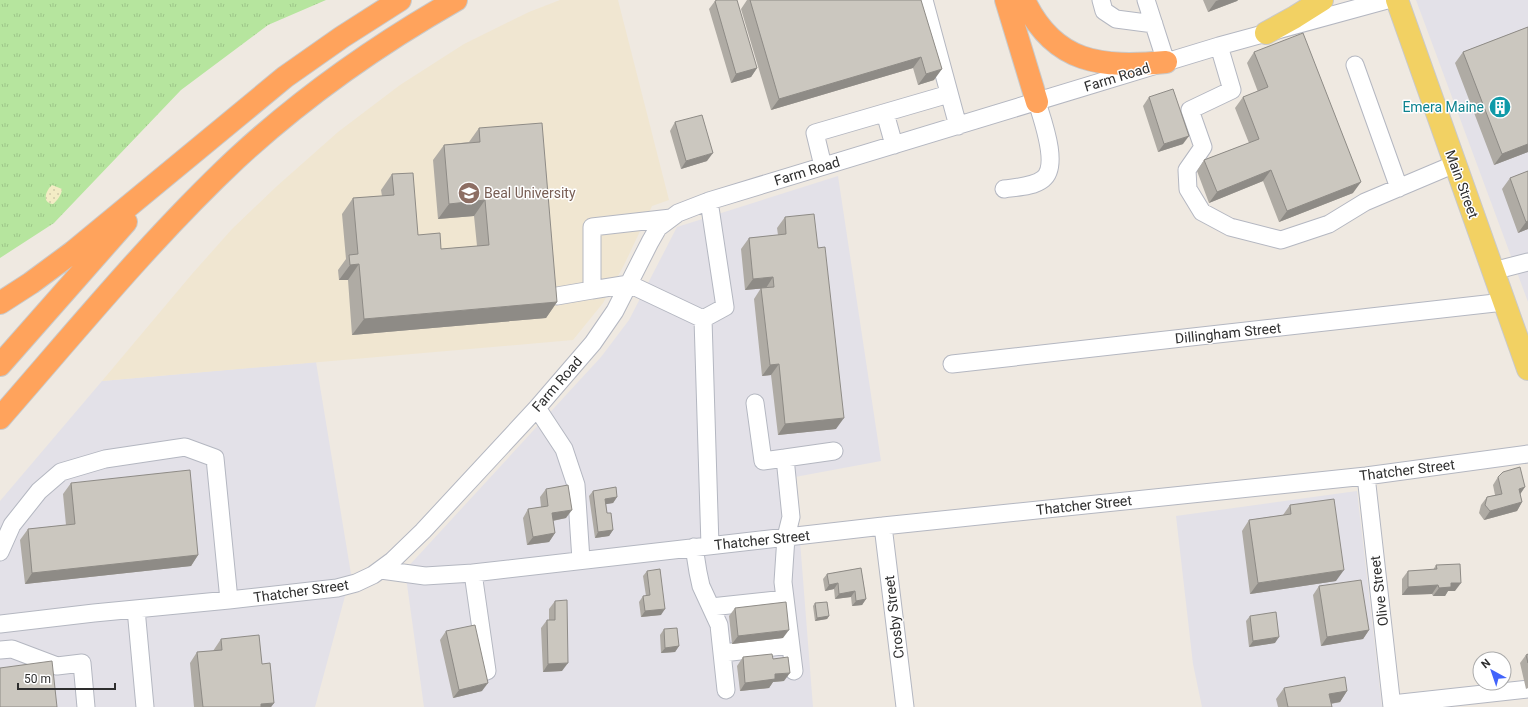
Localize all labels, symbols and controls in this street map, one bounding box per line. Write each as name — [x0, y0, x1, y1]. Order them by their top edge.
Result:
street label: Farm Road — [1082, 59, 1152, 95]
building icon: Emera Maine — [1487, 94, 1513, 120]
place label: Emera Maine — [1402, 99, 1484, 115]
street label: Main Street — [1442, 148, 1482, 221]
street label: Farm Road — [772, 153, 842, 189]
school or university icon: Beal University — [456, 180, 482, 206]
place label: Beal University — [484, 185, 576, 201]
street label: Dillingham Street — [1174, 319, 1282, 347]
street label: Farm Road — [529, 353, 585, 415]
street label: Thatcher Street — [1358, 456, 1456, 484]
street label: Thatcher Street — [1035, 492, 1133, 518]
street label: Thatcher Street — [713, 527, 811, 553]
street label: Olive Street — [1367, 554, 1391, 627]
street label: Crosby Street — [881, 574, 907, 660]
street label: Thatcher Street — [252, 576, 350, 606]
north arrow — [1472, 651, 1512, 691]
text: N — [1479, 656, 1493, 671]
scale bar — [18, 665, 115, 691]
text: 50 m — [24, 672, 51, 686]

